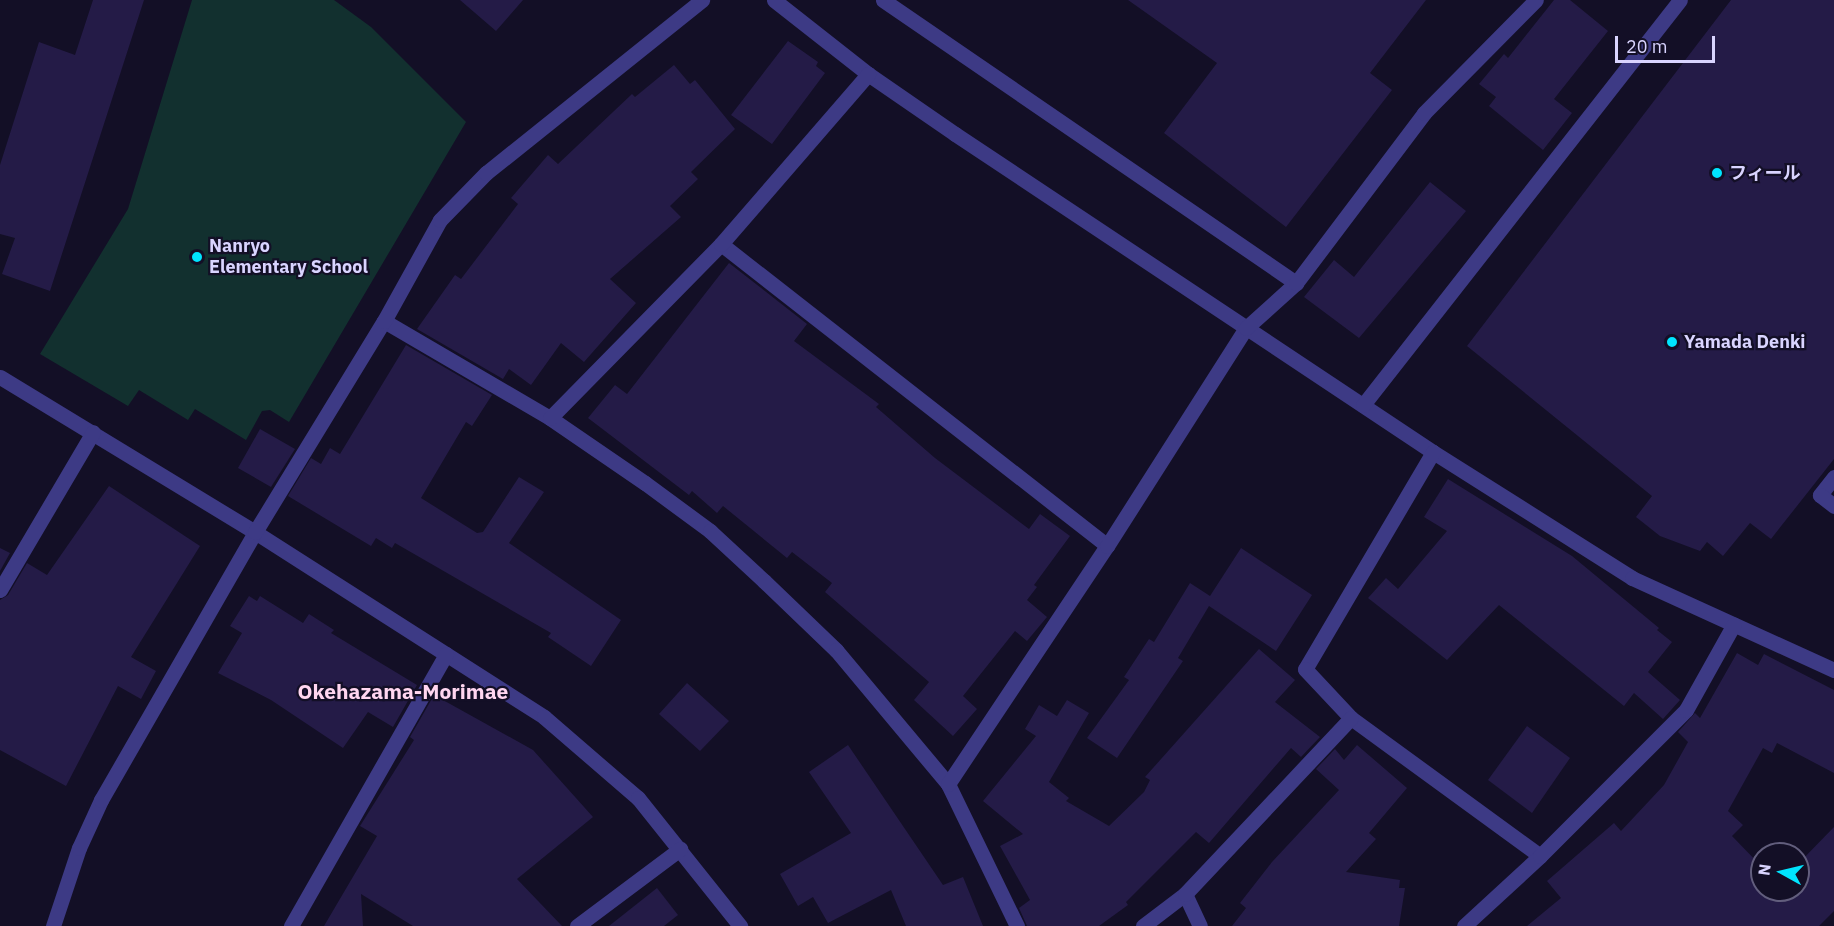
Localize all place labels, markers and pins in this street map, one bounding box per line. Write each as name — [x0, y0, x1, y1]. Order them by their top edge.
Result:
place label: フィール — [1729, 162, 1801, 184]
marker: フィール — [1710, 166, 1724, 180]
place label: Nanryo Elementary School — [209, 236, 368, 278]
marker: Nanryo Elementary School — [190, 250, 204, 264]
place label: Yamada Denki — [1684, 331, 1805, 353]
marker: Yamada Denki — [1665, 335, 1679, 349]

